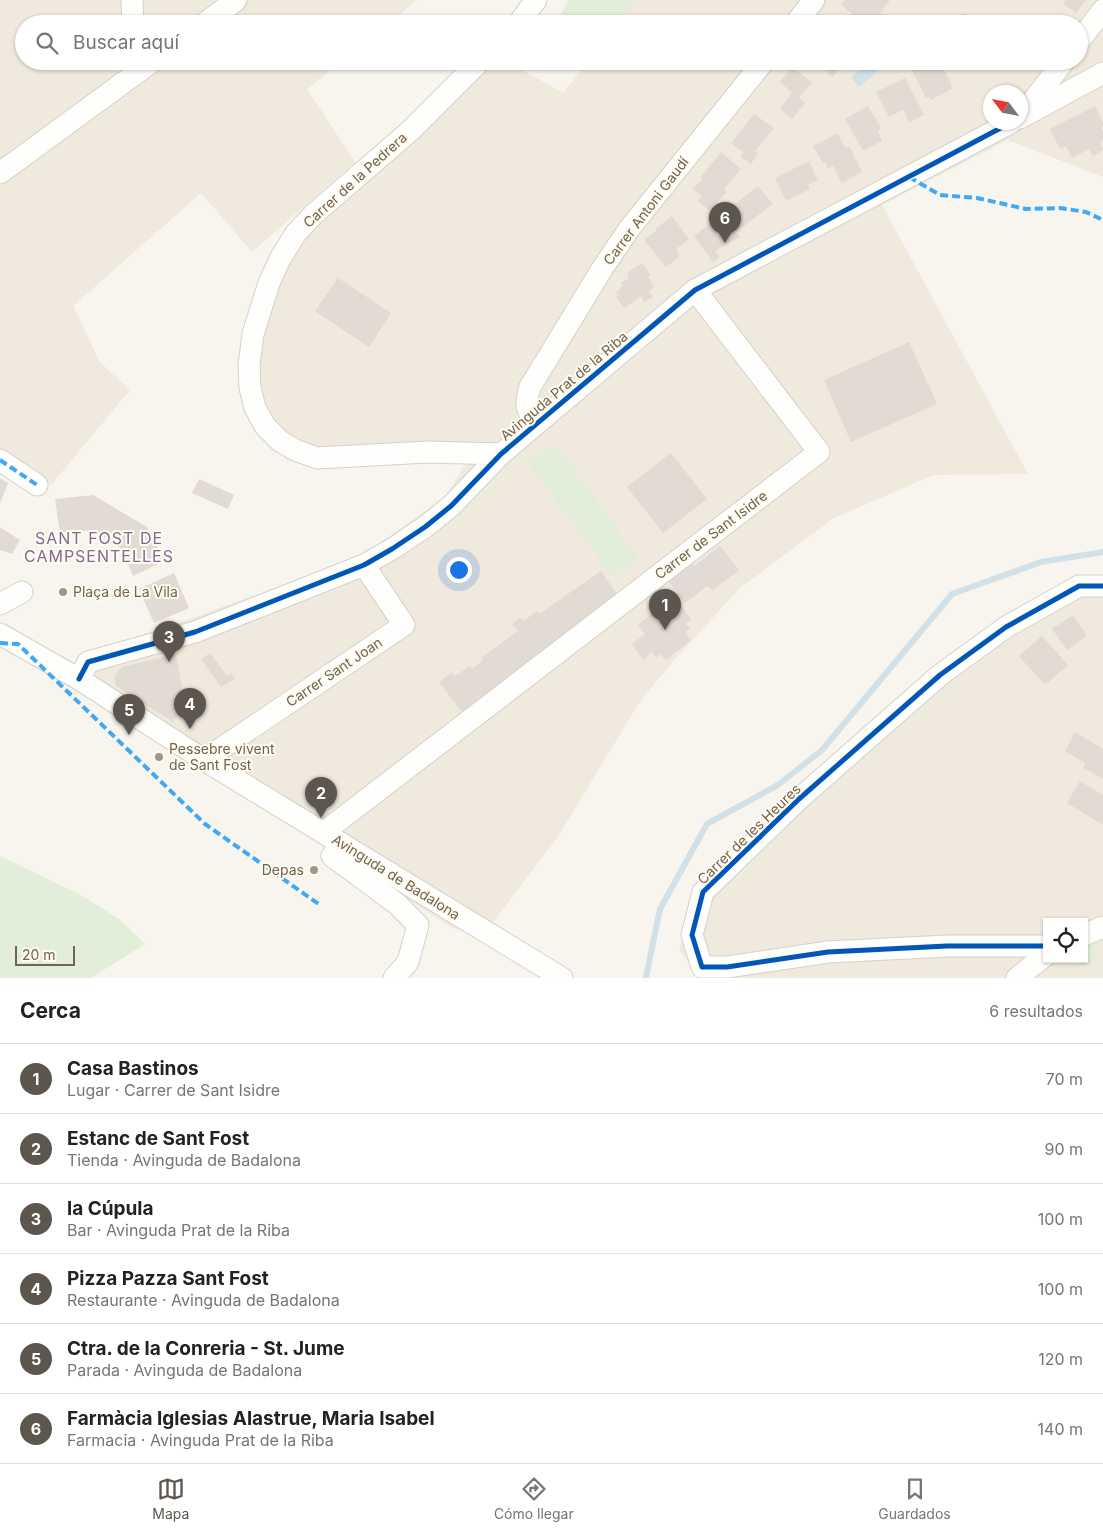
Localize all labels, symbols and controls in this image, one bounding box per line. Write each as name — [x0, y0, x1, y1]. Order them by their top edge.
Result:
search box — [15, 15, 1088, 70]
icon: search — [33, 29, 61, 57]
text: Buscar aquí — [73, 31, 179, 54]
north arrow — [983, 85, 1028, 130]
street label: Carrer de la Pedrera — [299, 129, 410, 231]
street label: Carrer Antoni Gaudí — [599, 153, 692, 268]
pin: 6 — [709, 202, 741, 243]
street label: Avinguda Prat de la Riba — [497, 327, 631, 444]
street label: Carrer de Sant Isidre — [651, 487, 770, 582]
district label: SANT FOST DE CAMPSENTELLES — [24, 528, 174, 566]
your location — [446, 557, 472, 583]
place label: Plaça de La Vila — [73, 583, 178, 600]
marker: Plaça de La Vila — [57, 586, 69, 598]
pin: 1 — [649, 589, 681, 630]
pin: 3 — [153, 621, 185, 662]
street label: Carrer Sant Joan — [282, 633, 385, 710]
pin: 4 — [174, 688, 206, 729]
pin: 5 — [113, 694, 145, 735]
place label: Pessebre vivent de Sant Fost — [169, 740, 275, 773]
marker: Pessebre vivent de Sant Fost — [153, 751, 165, 763]
pin: 2 — [305, 777, 337, 818]
street label: Carrer de les Heures — [693, 780, 804, 887]
street label: Avinguda de Badalona — [329, 830, 463, 923]
place label: Depas — [262, 861, 304, 878]
marker: Depas — [308, 864, 320, 876]
map controls — [1043, 918, 1088, 963]
button: locate — [1043, 918, 1088, 963]
scale bar — [15, 943, 75, 966]
text: 20 m — [22, 946, 56, 963]
text: Cerca — [20, 998, 81, 1023]
text: 6 resultados — [989, 1001, 1083, 1021]
text: Casa Bastinos — [67, 1057, 199, 1080]
text: 1 — [33, 1069, 39, 1089]
text: 70 m — [1046, 1069, 1083, 1089]
text: Lugar · Carrer de Sant Isidre — [67, 1080, 280, 1100]
text: Estanc de Sant Fost — [67, 1127, 249, 1150]
text: 2 — [31, 1139, 41, 1159]
text: 90 m — [1044, 1139, 1083, 1159]
text: Tienda · Avinguda de Badalona — [67, 1150, 301, 1170]
text: la Cúpula — [67, 1197, 154, 1220]
text: 3 — [31, 1209, 41, 1229]
text: 100 m — [1038, 1209, 1083, 1229]
text: Bar · Avinguda Prat de la Riba — [67, 1220, 290, 1240]
text: Pizza Pazza Sant Fost — [67, 1267, 269, 1290]
text: 4 — [31, 1279, 41, 1299]
text: 100 m — [1038, 1279, 1083, 1299]
text: Restaurante · Avinguda de Badalona — [67, 1290, 340, 1310]
text: Ctra. de la Conreria - St. Jume — [67, 1337, 345, 1360]
text: 5 — [31, 1349, 41, 1369]
text: 120 m — [1038, 1349, 1083, 1369]
text: Parada · Avinguda de Badalona — [67, 1360, 302, 1380]
text: Farmàcia Iglesias Alastrue, Maria Isabel — [67, 1407, 435, 1430]
text: 6 — [31, 1419, 41, 1439]
text: 140 m — [1038, 1419, 1083, 1439]
text: Farmacia · Avinguda Prat de la Riba — [67, 1430, 334, 1450]
tab: Mapa — [152, 1475, 189, 1522]
tab: Cómo llegar — [494, 1475, 574, 1522]
tab: Guardados — [878, 1475, 951, 1522]

